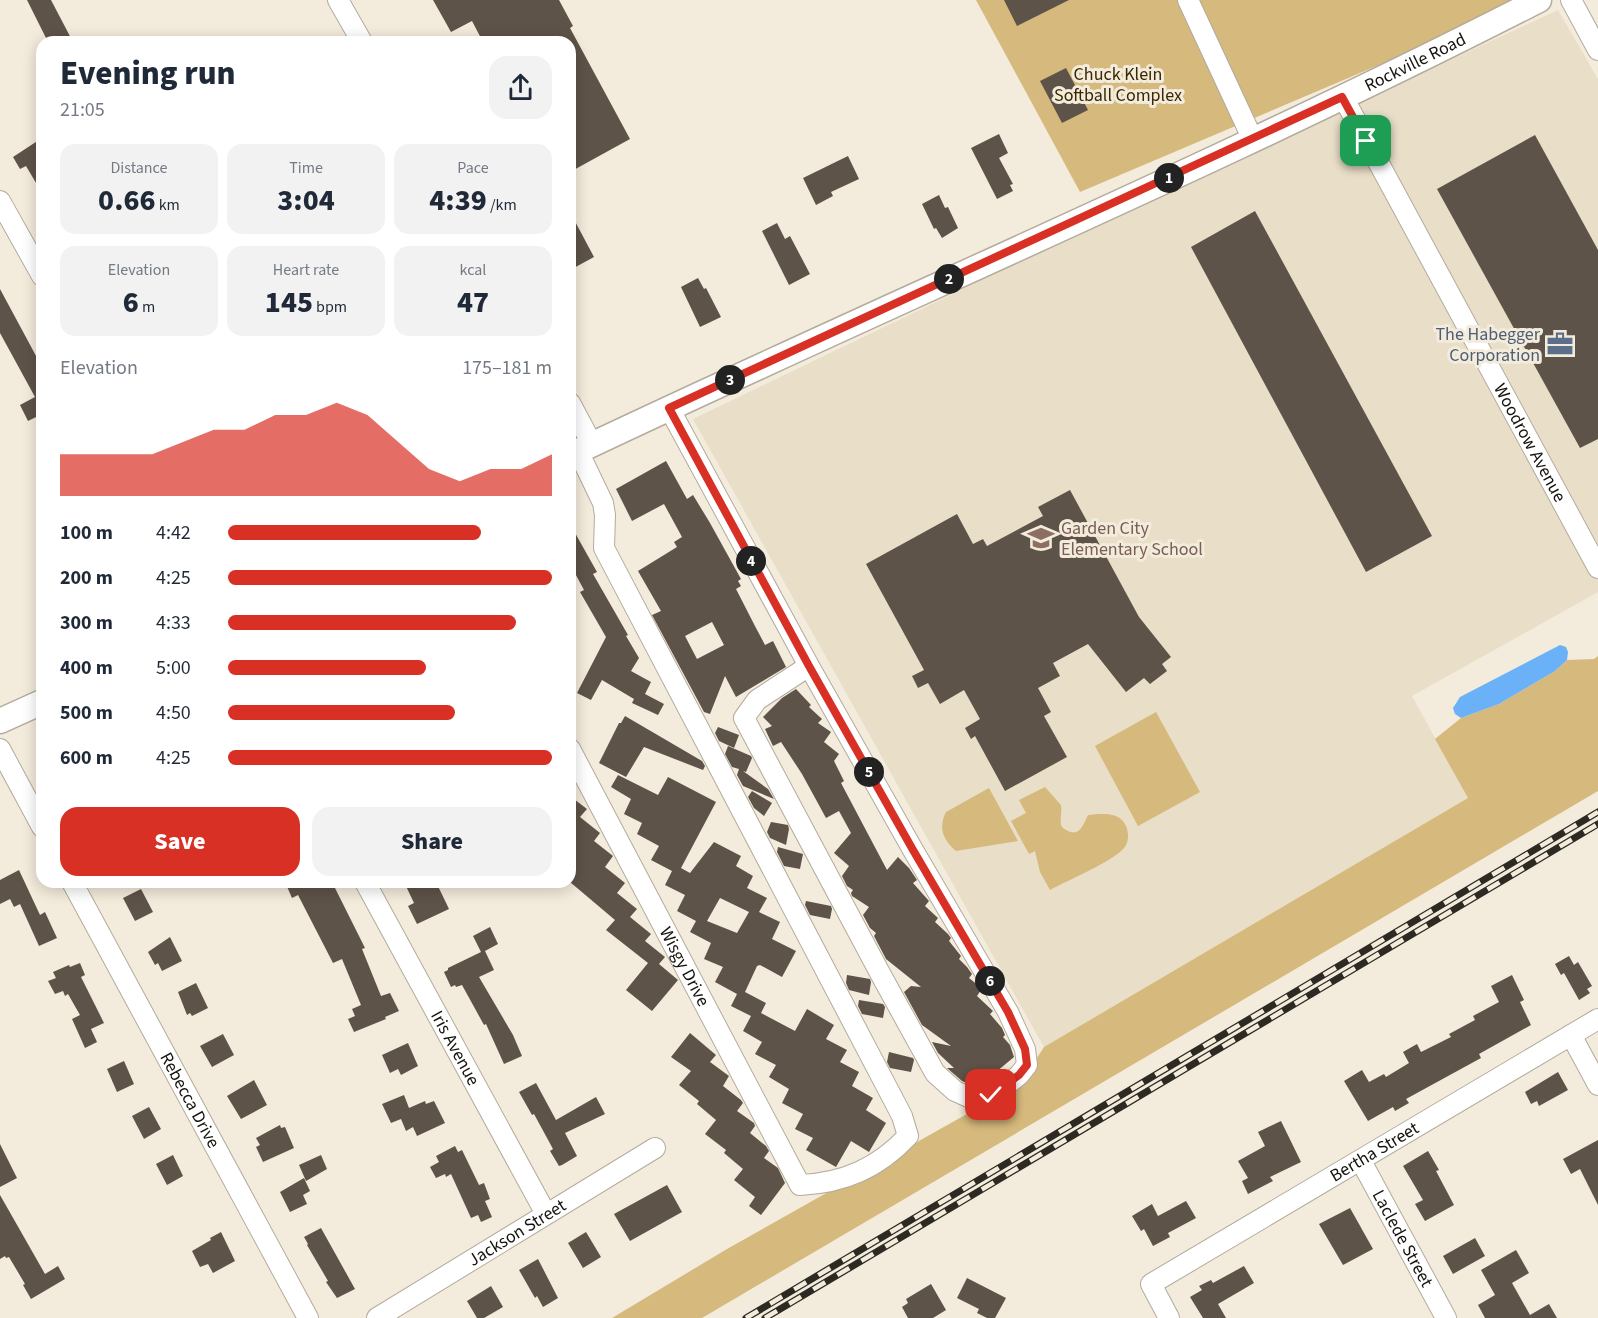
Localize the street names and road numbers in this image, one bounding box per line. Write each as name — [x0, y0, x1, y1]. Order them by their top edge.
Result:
street label: Rockville Road — [1360, 27, 1470, 98]
street label: Woodrow Avenue — [1487, 379, 1572, 507]
street label: Wisgy Drive — [653, 923, 716, 1011]
street label: Iris Avenue — [424, 1006, 486, 1090]
street label: Rebecca Drive — [154, 1048, 226, 1153]
street label: Bertha Street — [1325, 1116, 1424, 1188]
street label: Laclede Street — [1366, 1186, 1439, 1292]
street label: Jackson Street — [463, 1193, 571, 1272]

